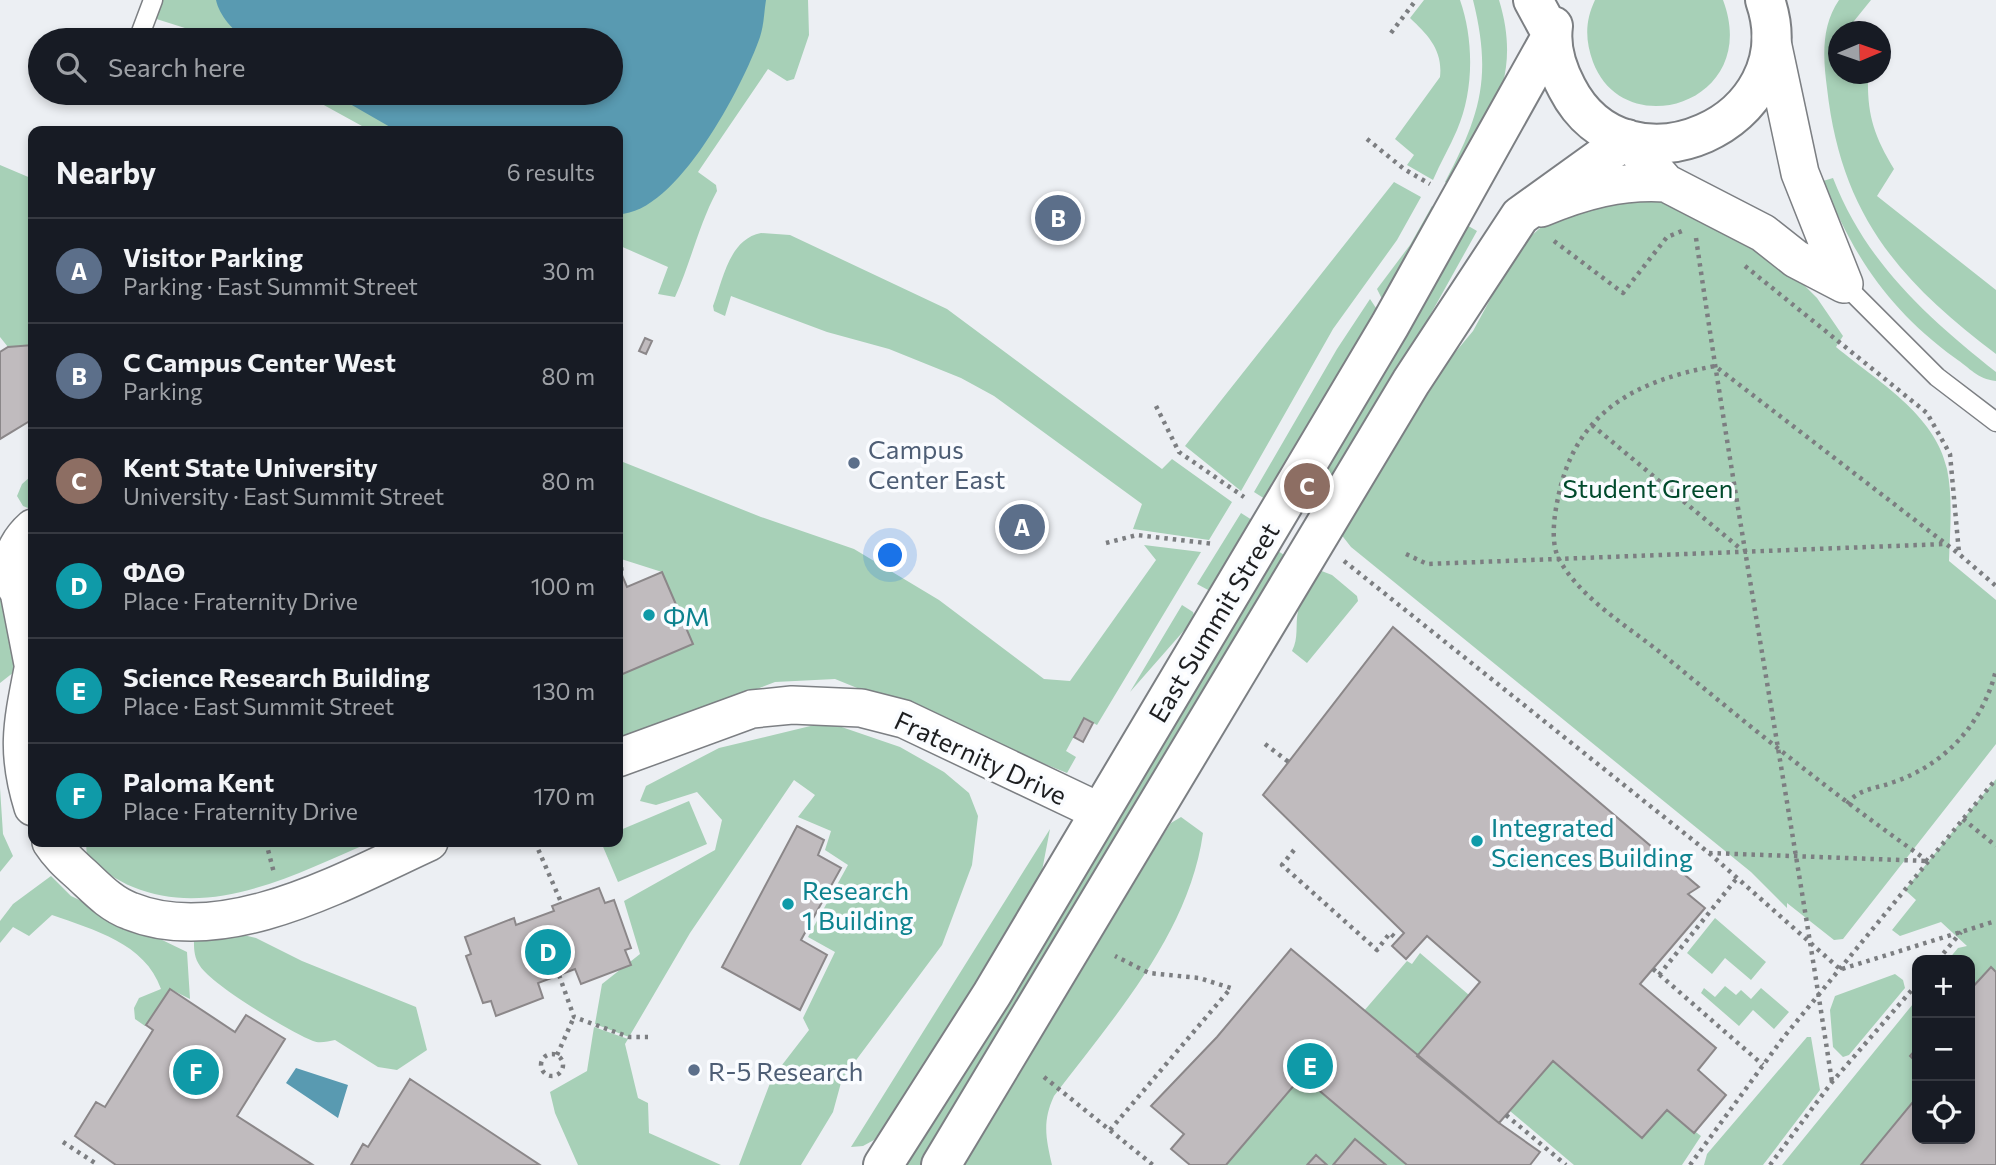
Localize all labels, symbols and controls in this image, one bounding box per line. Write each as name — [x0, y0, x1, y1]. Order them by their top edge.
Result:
north arrow — [1828, 21, 1891, 84]
search box — [28, 28, 623, 105]
icon: search — [52, 48, 90, 86]
text: Search here — [108, 51, 246, 82]
text: Nearby — [56, 153, 156, 190]
text: 6 results — [507, 158, 595, 186]
pin: B — [1035, 192, 1081, 244]
text: Visitor Parking — [123, 241, 303, 272]
text: A — [71, 257, 87, 285]
text: 30 m — [542, 257, 595, 285]
text: Parking · East Summit Street — [123, 272, 418, 300]
text: C Campus Center West — [123, 346, 396, 377]
text: B — [71, 362, 87, 390]
text: 80 m — [542, 362, 595, 390]
text: Parking — [123, 377, 203, 405]
place label: Campus Center East — [868, 433, 1005, 494]
text: Kent State University — [123, 451, 378, 482]
marker: Campus Center East — [846, 455, 862, 471]
pin: C — [1284, 460, 1330, 512]
text: C — [71, 467, 87, 495]
text: 80 m — [542, 467, 595, 495]
park label: Student Green — [1563, 472, 1733, 503]
text: University · East Summit Street — [123, 482, 444, 510]
pin: A — [999, 501, 1045, 553]
street label: East Summit Street — [1141, 517, 1285, 727]
your location — [873, 538, 907, 572]
text: ΦΔΘ — [123, 556, 185, 587]
text: D — [71, 572, 87, 600]
text: 100 m — [531, 572, 595, 600]
text: Place · Fraternity Drive — [123, 587, 358, 615]
place label: ΦΜ — [663, 600, 710, 631]
marker: ΦΜ — [641, 607, 657, 623]
text: Science Research Building — [123, 661, 430, 692]
text: E — [72, 677, 86, 705]
text: 130 m — [533, 677, 595, 705]
text: Place · East Summit Street — [123, 692, 394, 720]
street label: Fraternity Drive — [890, 704, 1072, 810]
text: Paloma Kent — [123, 766, 274, 797]
text: F — [72, 782, 86, 810]
text: 170 m — [534, 782, 595, 810]
text: Place · Fraternity Drive — [123, 797, 358, 825]
place label: Integrated Sciences Building — [1491, 811, 1693, 872]
marker: Integrated Sciences Building — [1469, 833, 1485, 849]
place label: Research 1 Building — [802, 874, 913, 935]
marker: Research 1 Building — [780, 896, 796, 912]
pin: D — [525, 926, 571, 978]
map controls — [1912, 955, 1975, 1144]
button: + — [1912, 955, 1975, 1018]
button: − — [1912, 1018, 1975, 1081]
pin: E — [1287, 1040, 1333, 1092]
pin: F — [173, 1046, 219, 1098]
place label: R-5 Research — [708, 1055, 863, 1086]
marker: R-5 Research — [686, 1062, 702, 1078]
button: locate — [1912, 1081, 1975, 1144]

